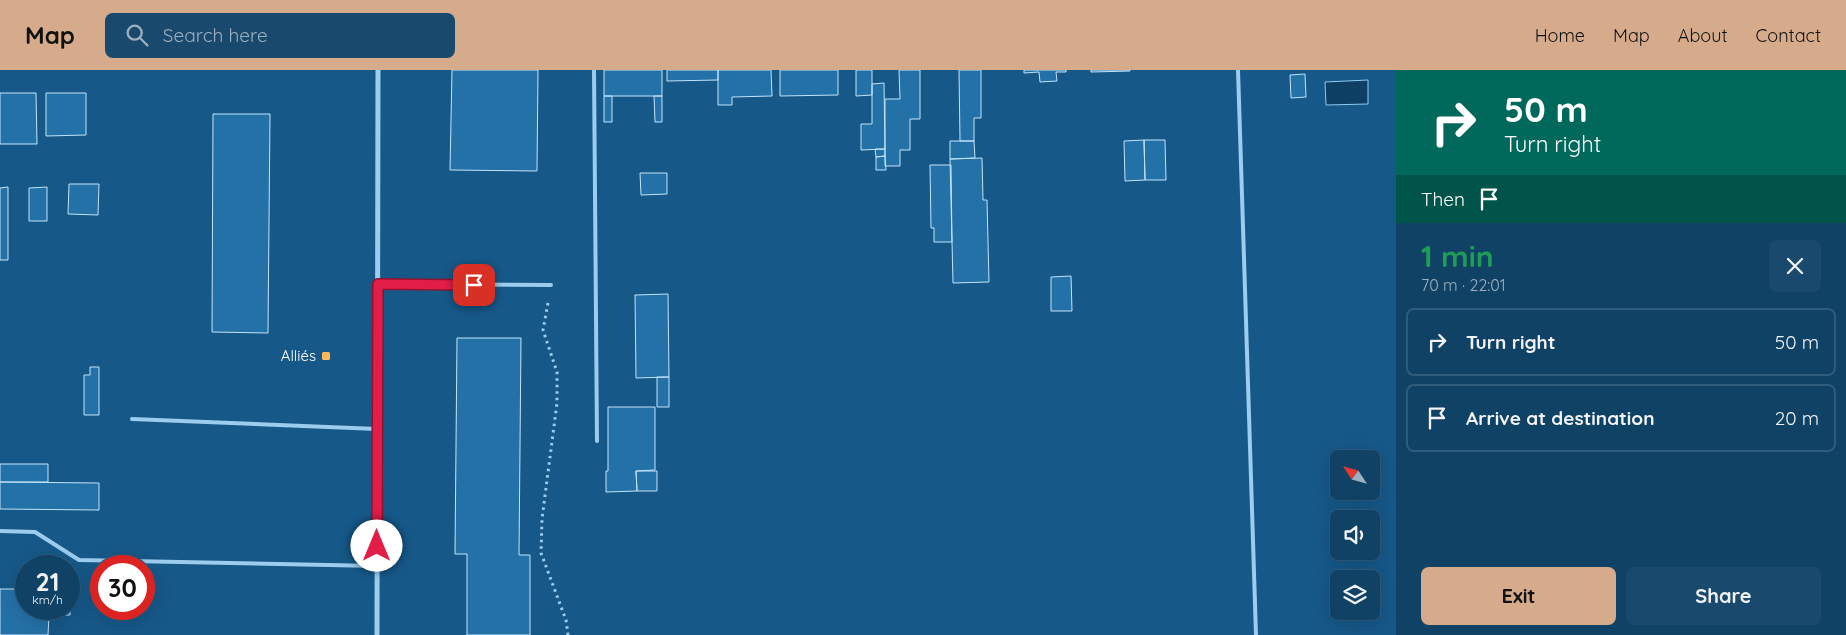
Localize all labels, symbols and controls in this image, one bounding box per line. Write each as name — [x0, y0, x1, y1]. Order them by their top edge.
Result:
search box — [105, 13, 455, 58]
text: Map — [25, 20, 75, 50]
icon: search — [123, 21, 151, 49]
text: Search here — [163, 23, 268, 47]
text: Home — [1535, 24, 1585, 47]
text: Map — [1613, 24, 1650, 47]
text: About — [1678, 24, 1728, 47]
text: Contact — [1756, 24, 1821, 47]
text: 50 m — [1504, 87, 1588, 131]
icon: right — [1421, 90, 1486, 155]
text: Turn right — [1504, 130, 1601, 158]
icon: arrive — [1475, 185, 1503, 213]
text: Then — [1421, 187, 1465, 211]
text: 1 min — [1421, 237, 1494, 275]
button: close — [1769, 240, 1821, 292]
pin — [453, 264, 495, 306]
icon: arrive — [460, 271, 488, 299]
text: 70 m · 22:01 — [1421, 275, 1506, 295]
icon: right — [1423, 328, 1451, 356]
text: Turn right — [1466, 330, 1555, 354]
text: 50 m — [1775, 330, 1819, 354]
place label: Alliés — [281, 346, 316, 365]
marker: Alliés — [320, 350, 332, 362]
icon: arrive — [1423, 404, 1451, 432]
text: Arrive at destination — [1466, 406, 1655, 430]
text: 20 m — [1775, 406, 1819, 430]
north arrow — [1330, 450, 1380, 500]
map controls — [1330, 450, 1380, 620]
button: sound — [1330, 510, 1380, 560]
position arrow — [350, 519, 402, 571]
speed limit sign: 30 — [90, 555, 155, 620]
text: 21 — [36, 566, 59, 597]
button: Exit — [1421, 567, 1616, 625]
button: Share — [1626, 567, 1821, 625]
button: layers — [1330, 570, 1380, 620]
text: km/h — [32, 592, 63, 607]

